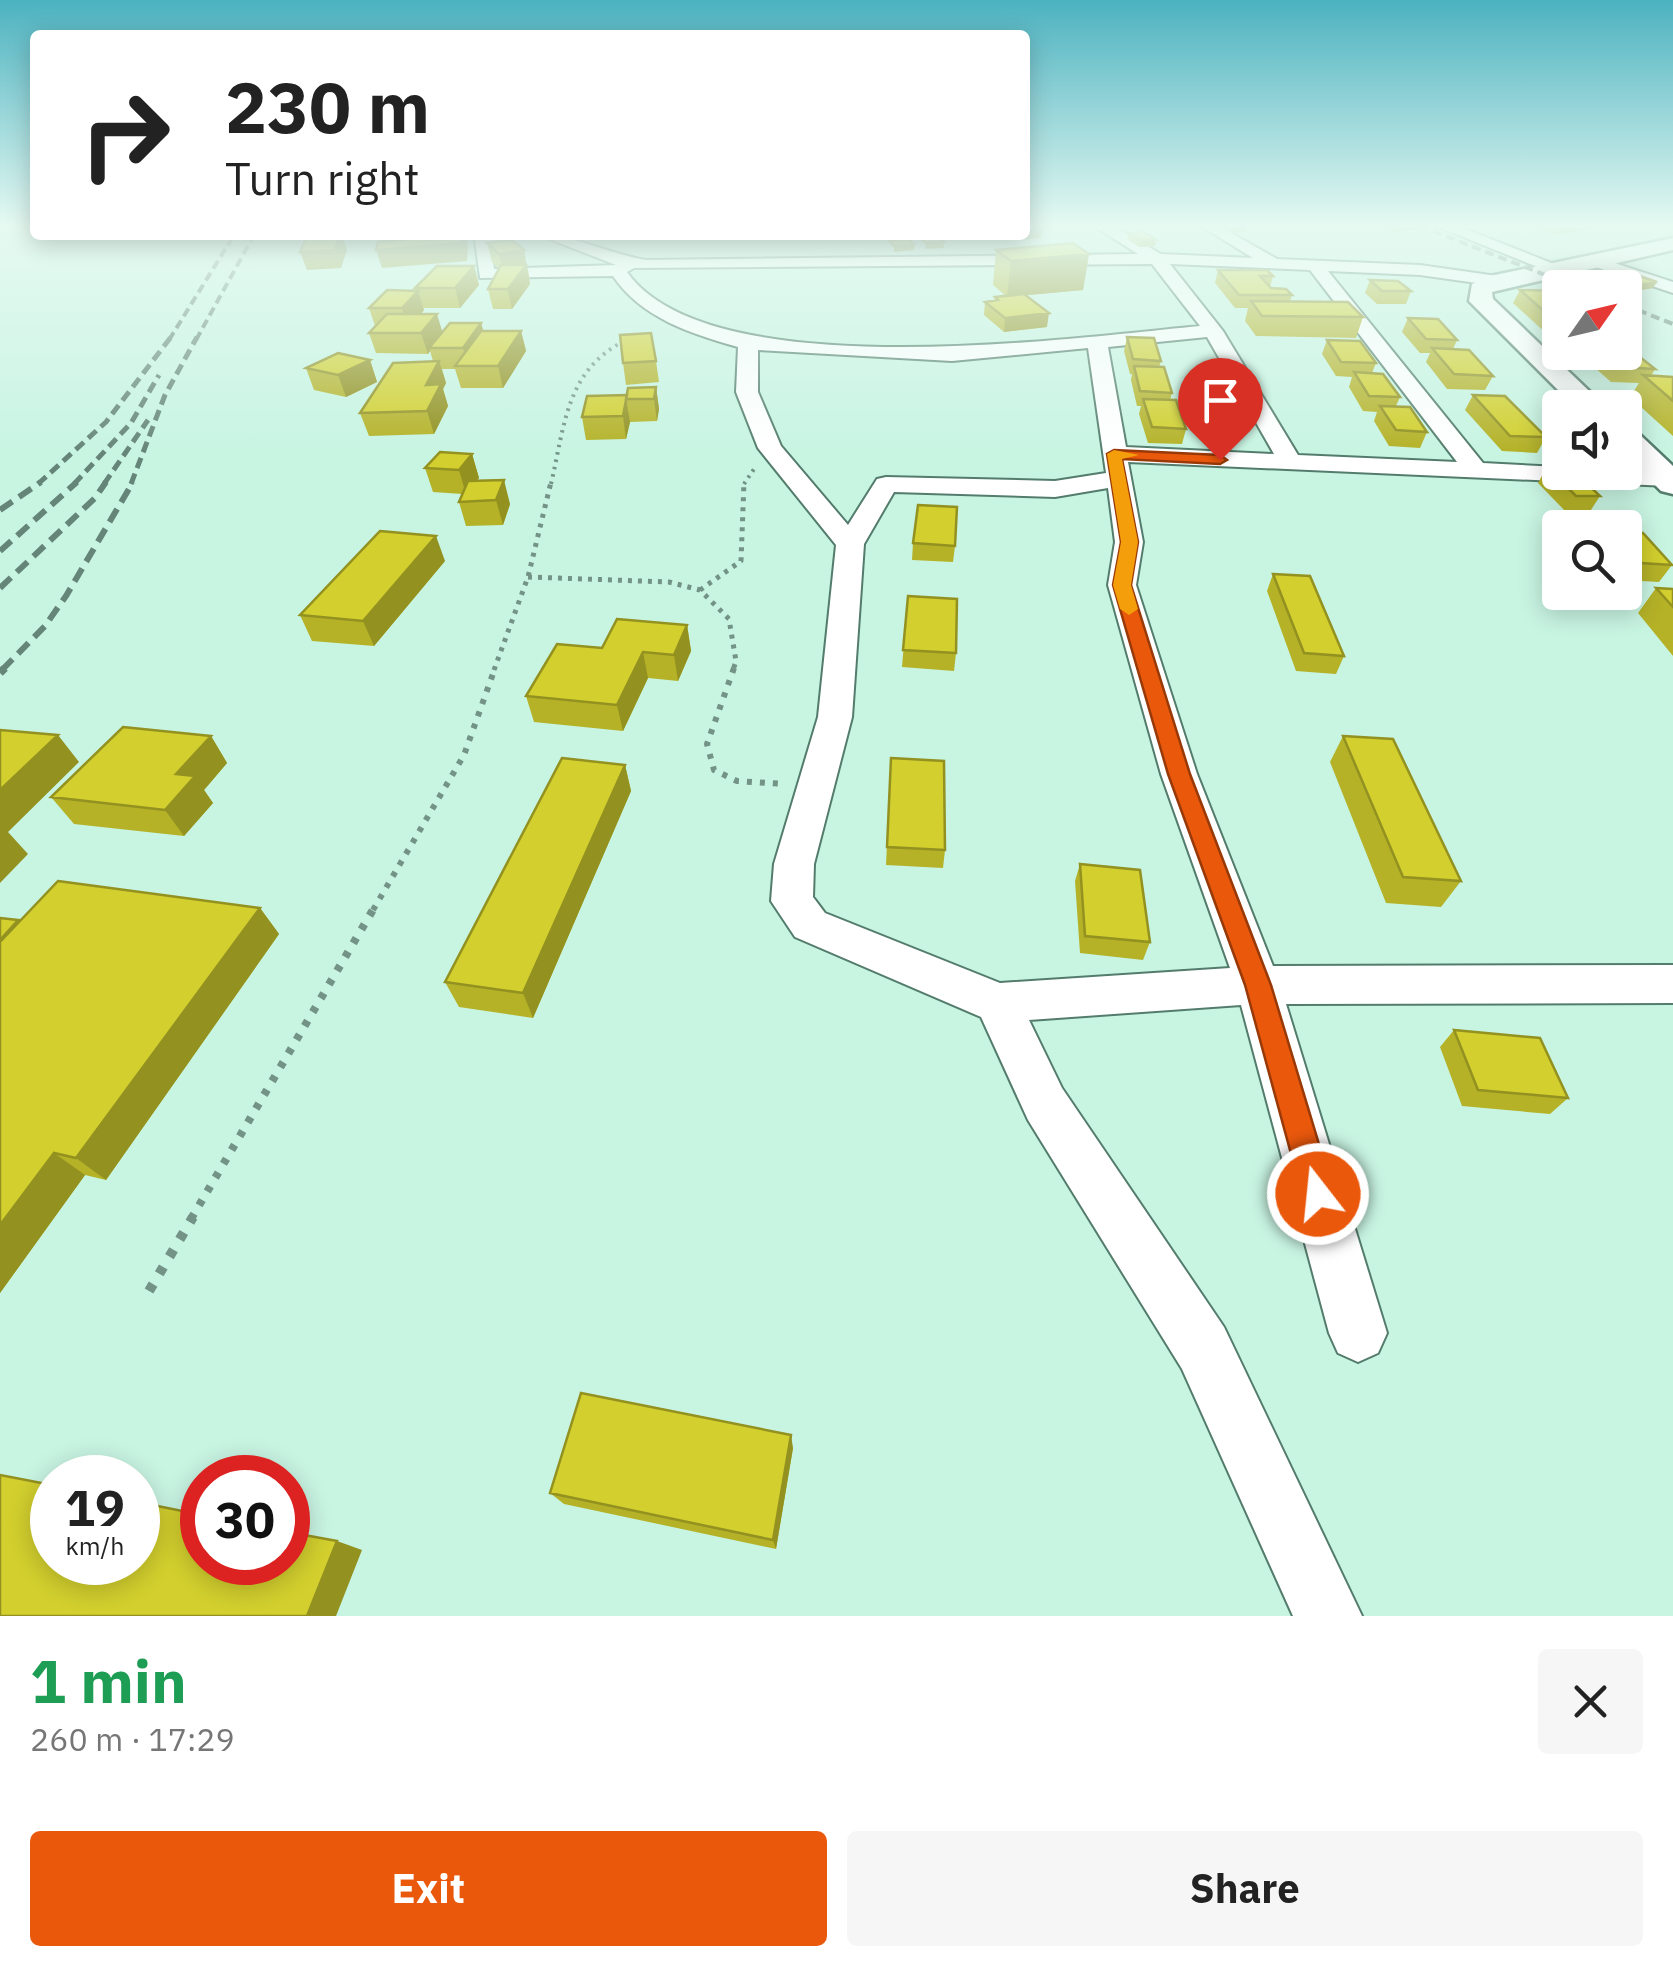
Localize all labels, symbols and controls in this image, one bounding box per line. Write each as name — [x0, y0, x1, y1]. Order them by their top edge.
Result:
text: 230 m — [225, 61, 430, 152]
icon: right — [60, 70, 190, 200]
text: Turn right — [225, 149, 420, 207]
north arrow — [1542, 270, 1642, 370]
map controls — [1542, 270, 1642, 610]
pin — [1178, 358, 1263, 461]
icon: arrive — [1193, 373, 1248, 428]
button: sound — [1542, 390, 1642, 490]
button: search — [1542, 510, 1642, 610]
position arrow — [1266, 1142, 1370, 1246]
speed limit sign: 30 — [180, 1455, 310, 1585]
text: 19 — [65, 1475, 125, 1540]
text: km/h — [66, 1529, 124, 1562]
text: 1 min — [30, 1641, 187, 1720]
button: close — [1538, 1649, 1643, 1754]
text: 260 m · 17:29 — [30, 1718, 235, 1760]
button: Exit — [30, 1831, 827, 1946]
button: Share — [847, 1831, 1643, 1946]

